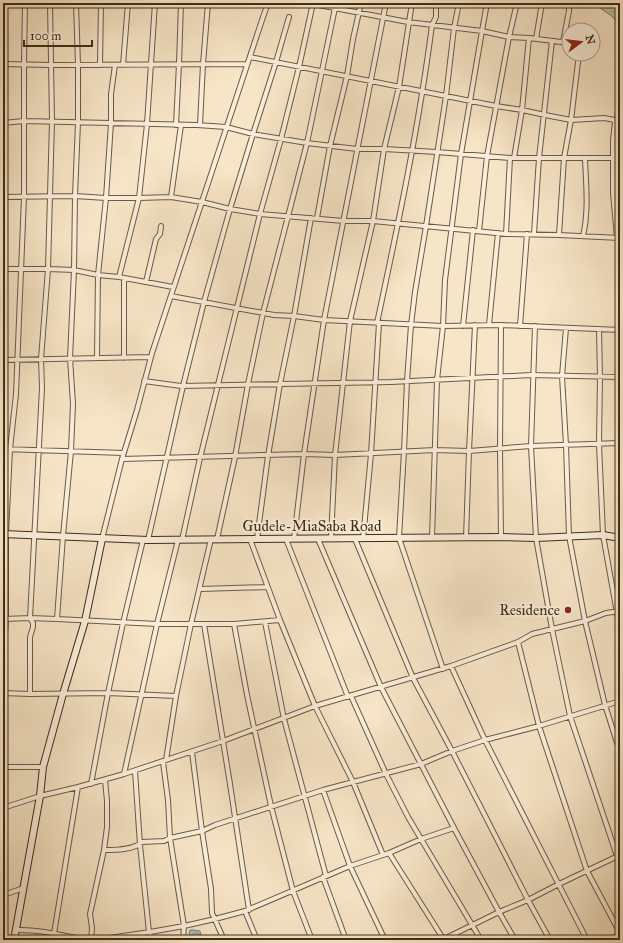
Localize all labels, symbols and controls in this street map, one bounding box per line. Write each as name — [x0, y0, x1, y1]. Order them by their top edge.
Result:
scale bar — [24, 22, 92, 48]
north arrow — [561, 22, 601, 62]
text: 100 m — [30, 29, 61, 43]
text: N — [583, 33, 598, 46]
street label: Gudele-MiaSaba Road — [243, 517, 382, 535]
place label: Residence — [499, 601, 560, 619]
marker: Residence — [563, 605, 573, 615]

